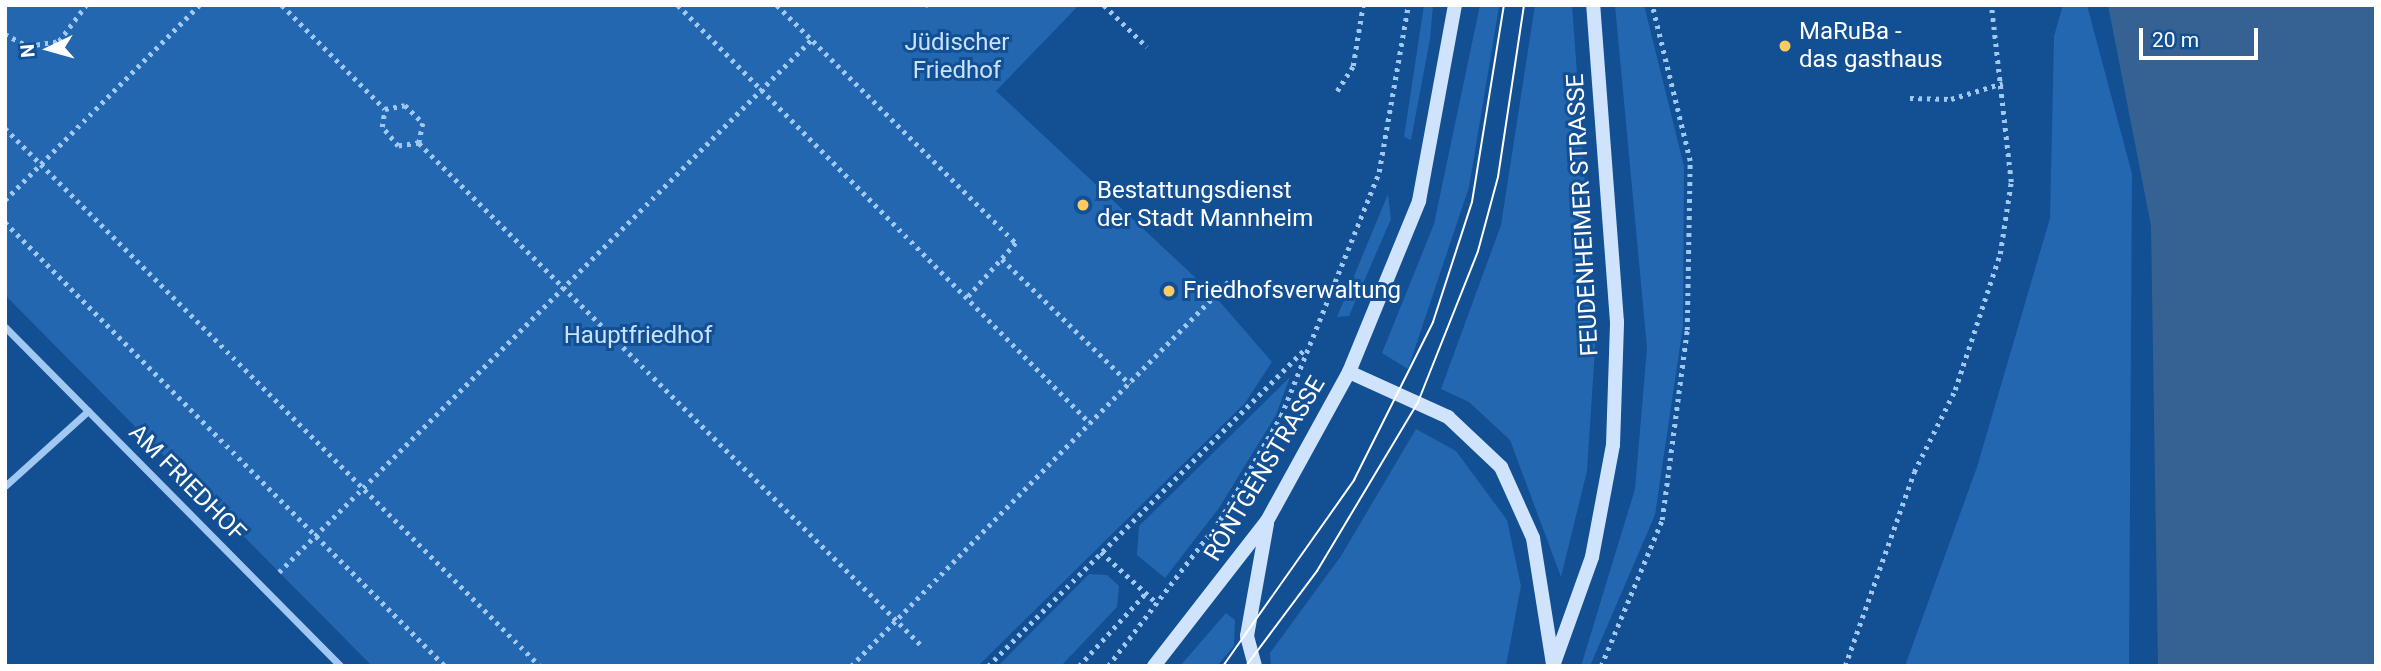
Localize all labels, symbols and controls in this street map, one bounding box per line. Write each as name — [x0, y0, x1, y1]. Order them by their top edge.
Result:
north arrow — [14, 14, 84, 84]
scale bar — [2143, 14, 2262, 58]
place label: MaRuBa - das gasthaus — [1799, 18, 1943, 74]
text: 20 m — [2152, 28, 2199, 52]
park label: Jüdischer Friedhof — [905, 29, 1009, 85]
marker: MaRuBa - das gasthaus — [1777, 38, 1793, 54]
text: N — [16, 43, 40, 59]
street label: FEUDENHEIMER STRASSE — [1561, 73, 1605, 357]
place label: Bestattungsdienst der Stadt Mannheim — [1097, 177, 1313, 233]
marker: Bestattungsdienst der Stadt Mannheim — [1075, 197, 1091, 213]
place label: Friedhofsverwaltung — [1183, 277, 1401, 305]
marker: Friedhofsverwaltung — [1161, 283, 1177, 299]
park label: Hauptfriedhof — [564, 322, 712, 350]
street label: RÖNTGENSTRASSE — [1198, 371, 1332, 567]
street label: AM FRIEDHOF — [123, 419, 251, 547]

